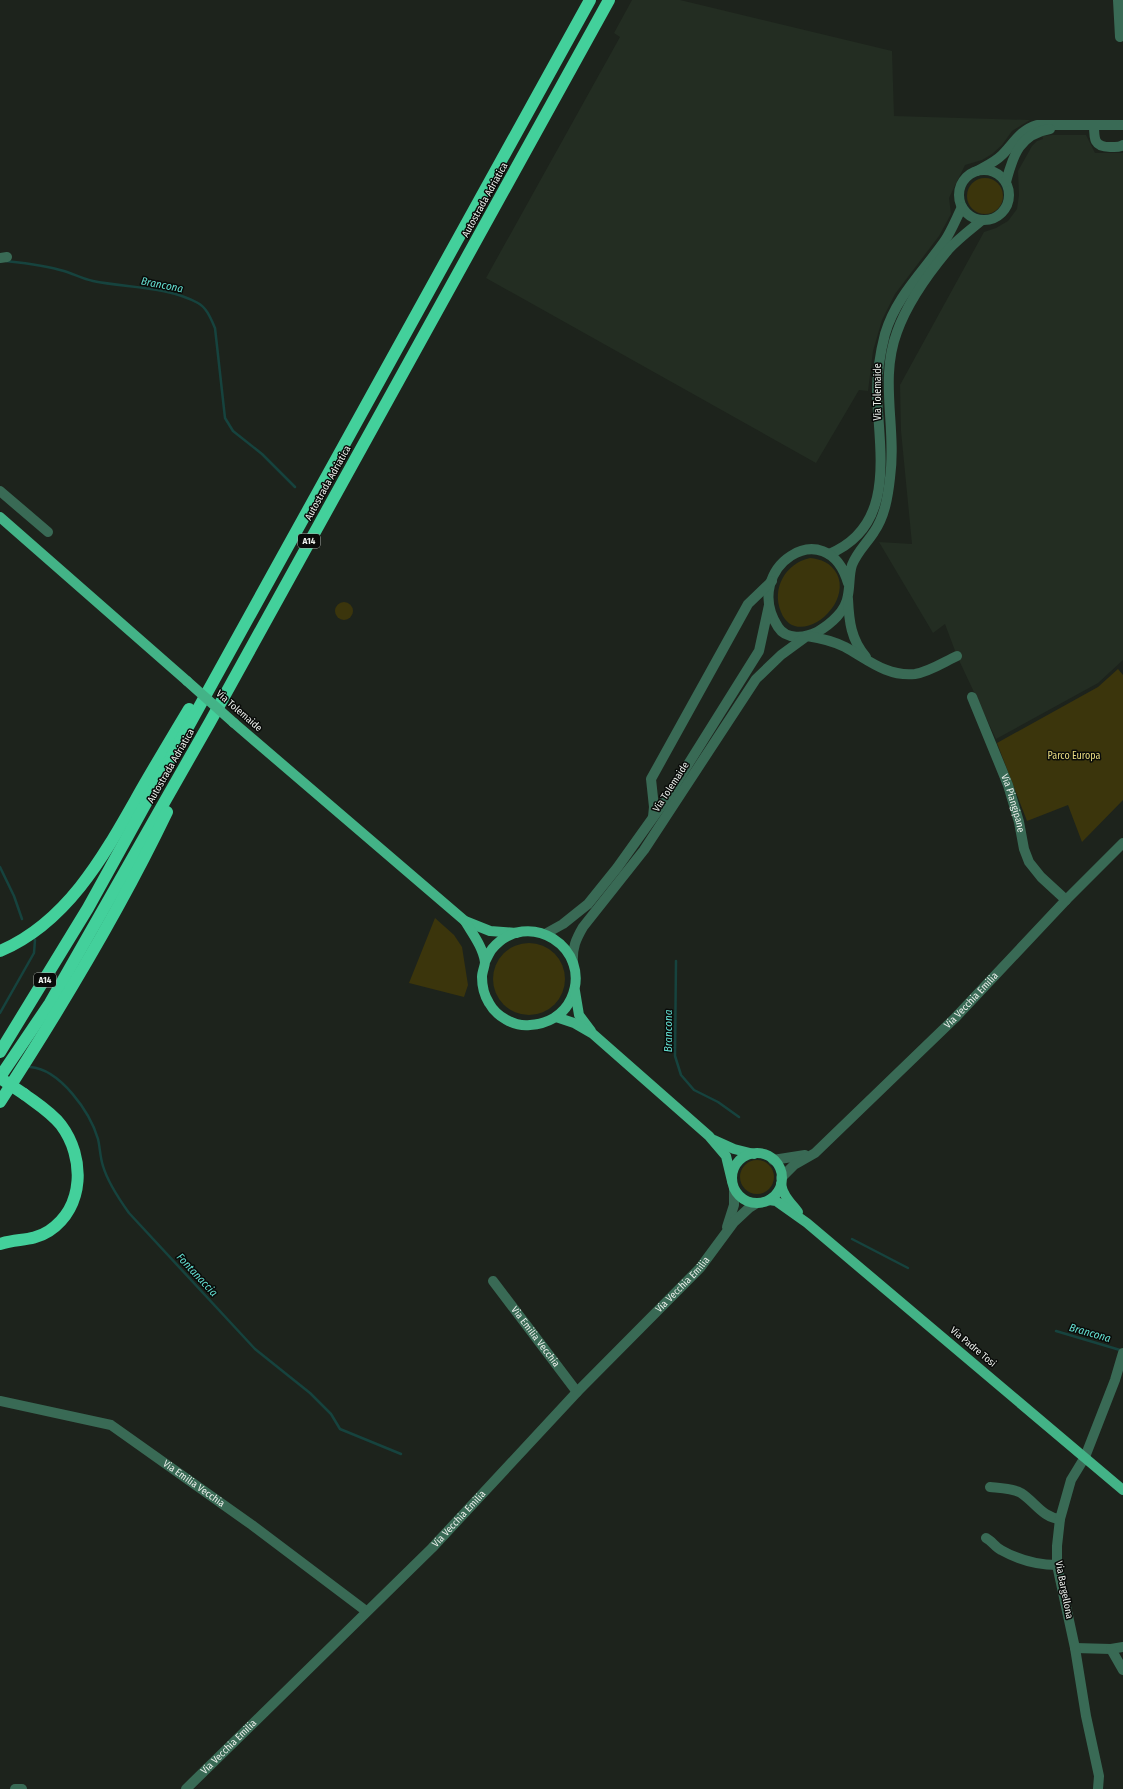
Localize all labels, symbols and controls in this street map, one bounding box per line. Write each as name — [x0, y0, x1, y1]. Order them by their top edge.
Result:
street label: Autostrada Adriatica — [460, 160, 511, 239]
water label: Brancona — [140, 275, 184, 296]
street label: Via Tolemaide — [872, 363, 884, 421]
street label: Autostrada Adriatica — [303, 443, 354, 522]
road number: A14 — [298, 534, 320, 548]
street label: Via Tolemaide — [214, 688, 265, 734]
street label: Autostrada Adriatica — [145, 727, 197, 805]
park label: Parco Europa — [1048, 750, 1101, 762]
street label: Via Tolemaide — [650, 760, 692, 814]
street label: Via Piangipane — [998, 772, 1027, 834]
street label: Via Vecchia Emilia — [942, 970, 1001, 1031]
road number: A14 — [34, 973, 56, 987]
water label: Brancona — [662, 1009, 675, 1052]
water label: Fontanaccia — [174, 1251, 220, 1299]
street label: Via Vecchia Emilia — [653, 1254, 712, 1315]
street label: Via Emilia Vecchia — [508, 1304, 562, 1370]
water label: Brancona — [1068, 1321, 1113, 1345]
street label: Via Padre Tosi — [948, 1324, 998, 1370]
street label: Via Emilia Vecchia — [160, 1458, 227, 1510]
street label: Via Vecchia Emilia — [430, 1488, 488, 1550]
street label: Via Bargellona — [1053, 1560, 1076, 1620]
street label: Via Vecchia Emilia — [199, 1717, 259, 1777]

